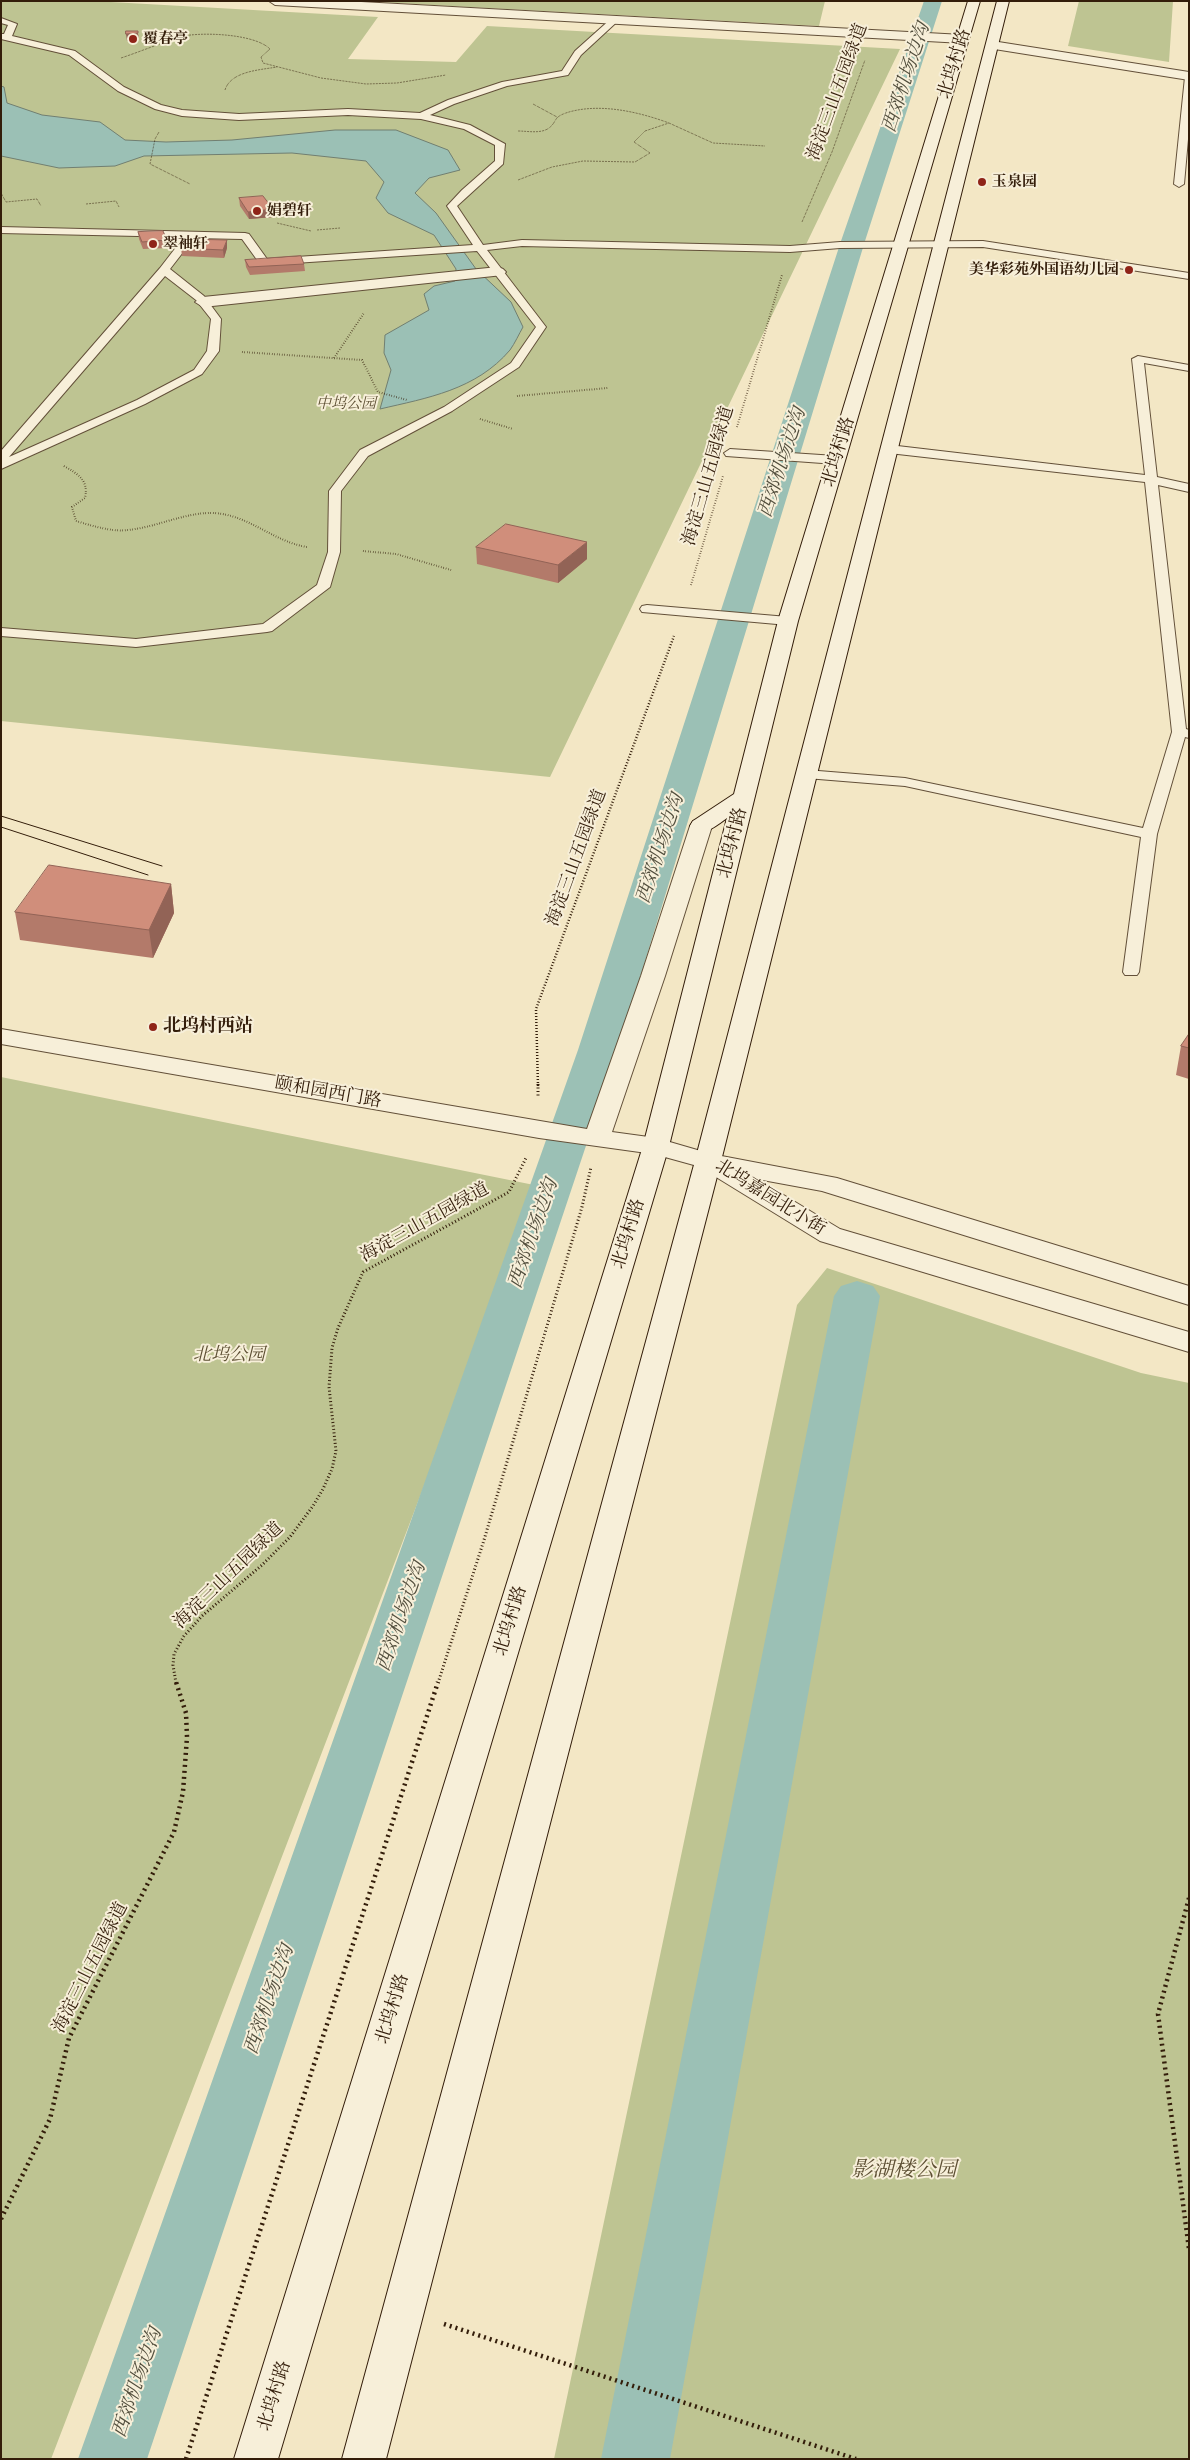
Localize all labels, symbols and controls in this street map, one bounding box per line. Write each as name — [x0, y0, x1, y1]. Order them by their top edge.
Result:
water label: 西郊机场边沟 — [879, 20, 935, 136]
street label: 海淀三山五园绿道 — [803, 21, 873, 163]
street label: 北坞村路 — [934, 26, 976, 102]
place label: 覆春亭 — [143, 30, 188, 48]
marker: 覆春亭 — [127, 33, 139, 45]
place label: 玉泉园 — [992, 173, 1037, 191]
marker: 玉泉园 — [976, 176, 988, 188]
place label: 娟碧轩 — [267, 202, 312, 220]
marker: 娟碧轩 — [251, 205, 263, 217]
place label: 翠袖轩 — [163, 235, 208, 253]
marker: 翠袖轩 — [147, 238, 159, 250]
place label: 美华彩苑外国语幼儿园 — [969, 261, 1119, 279]
marker: 美华彩苑外国语幼儿园 — [1123, 264, 1135, 276]
park label: 中坞公园 — [316, 395, 376, 413]
street label: 海淀三山五园绿道 — [679, 404, 739, 548]
water label: 西郊机场边沟 — [755, 405, 811, 521]
street label: 北坞村路 — [818, 414, 860, 490]
street label: 海淀三山五园绿道 — [542, 787, 612, 929]
water label: 西郊机场边沟 — [633, 791, 689, 907]
street label: 北坞村路 — [714, 805, 752, 881]
place label: 北坞村西站 — [163, 1016, 253, 1038]
marker: 北坞村西站 — [147, 1021, 159, 1033]
street label: 颐和园西门路 — [273, 1073, 383, 1113]
street label: 北坞嘉园北小街 — [711, 1155, 829, 1241]
water label: 西郊机场边沟 — [505, 1176, 563, 1292]
street label: 海淀三山五园绿道 — [357, 1179, 493, 1267]
street label: 北坞村路 — [608, 1196, 650, 1272]
park label: 北坞公园 — [193, 1345, 265, 1367]
street label: 海淀三山五园绿道 — [170, 1518, 288, 1634]
water label: 西郊机场边沟 — [373, 1559, 431, 1675]
street label: 北坞村路 — [490, 1583, 532, 1659]
street label: 海淀三山五园绿道 — [49, 1899, 133, 2037]
water label: 西郊机场边沟 — [241, 1942, 299, 2058]
street label: 北坞村路 — [372, 1971, 414, 2047]
park label: 影湖楼公园 — [852, 2158, 956, 2184]
water label: 西郊机场边沟 — [109, 2325, 167, 2441]
street label: 北坞村路 — [254, 2358, 296, 2434]

